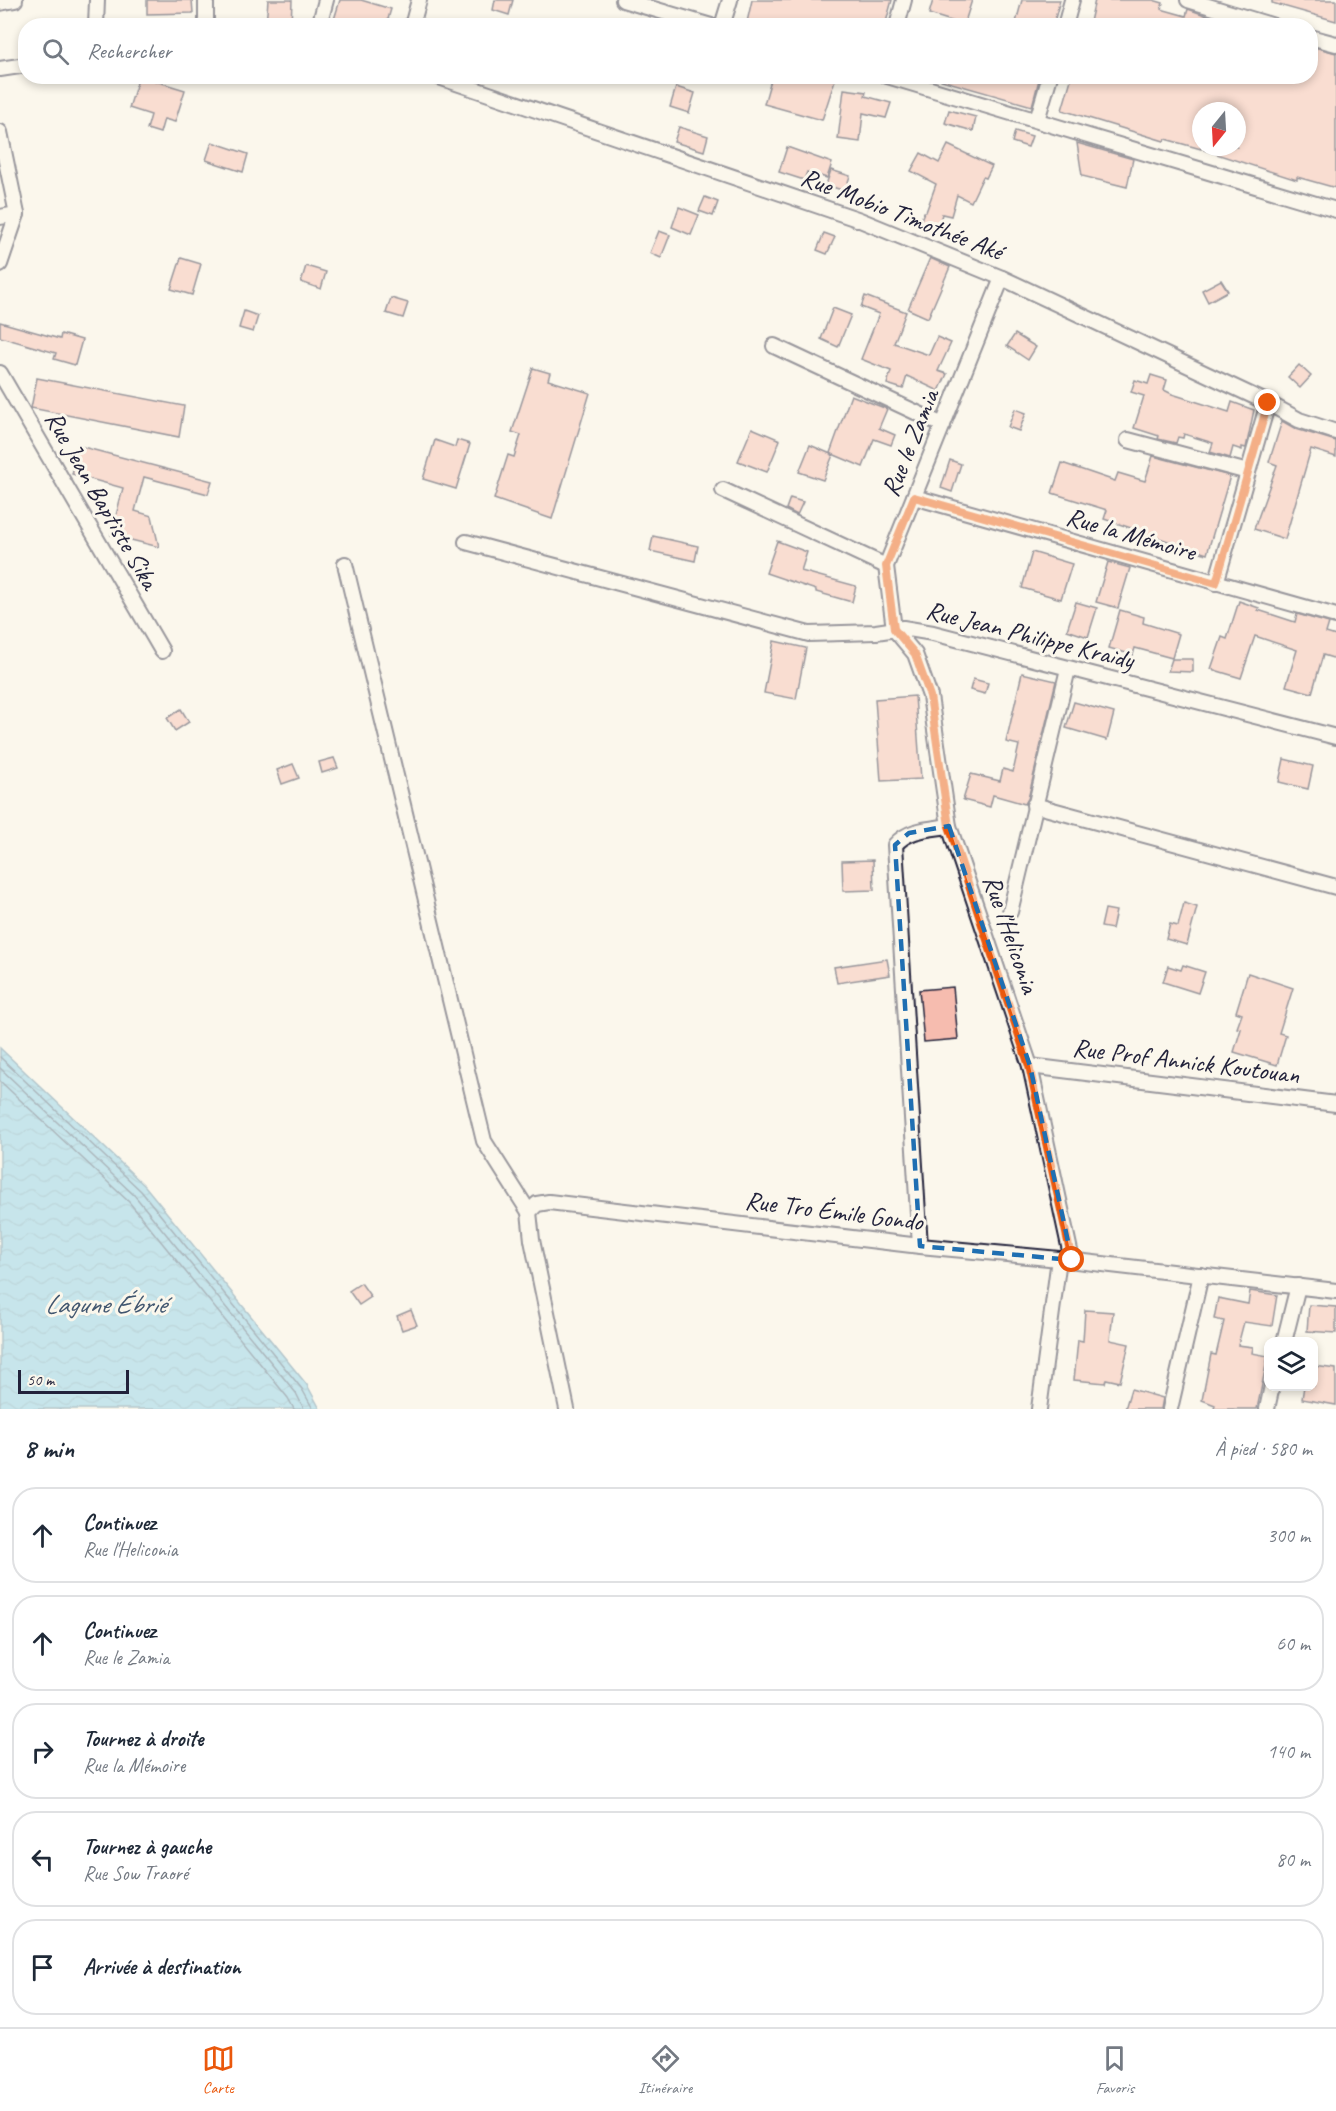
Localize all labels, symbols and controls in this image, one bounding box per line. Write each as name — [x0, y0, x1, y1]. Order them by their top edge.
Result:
search box — [18, 18, 1318, 84]
icon: search — [39, 35, 72, 68]
text: Rechercher — [87, 37, 171, 65]
north arrow — [1192, 102, 1246, 156]
street label: Rue Mobio Timothée Aké — [796, 160, 1011, 269]
street label: Rue le Zamia — [874, 382, 947, 501]
route end — [1254, 389, 1280, 415]
street label: Rue Jean Baptiste Sika — [38, 405, 168, 597]
street label: Rue la Mémoire — [1063, 500, 1201, 569]
street label: Rue Jean Philippe Kraidy — [923, 593, 1139, 677]
street label: Rue l'Heliconia — [975, 871, 1047, 999]
street label: Rue Prof Annick Koutouan — [1071, 1031, 1302, 1091]
street label: Rue Tro Émile Gondo — [743, 1184, 927, 1238]
route start — [1058, 1246, 1084, 1272]
water label: Lagune Ébrié — [45, 1287, 173, 1321]
map controls — [1264, 1337, 1318, 1391]
button: layers — [1264, 1337, 1318, 1391]
scale bar — [18, 1367, 129, 1394]
text: 50 m — [27, 1370, 54, 1390]
text: 8 min — [24, 1432, 74, 1465]
text: À pied · 580 m — [1215, 1436, 1312, 1461]
text: Continuez — [83, 1509, 156, 1537]
icon: ahead — [26, 1519, 59, 1552]
text: 300 m — [1267, 1523, 1310, 1548]
text: Rue l'Heliconia — [83, 1537, 178, 1562]
text: Continuez — [83, 1617, 156, 1645]
icon: ahead — [26, 1627, 59, 1660]
text: 60 m — [1276, 1631, 1310, 1656]
text: Rue le Zamia — [83, 1645, 170, 1670]
text: Tournez à droite — [83, 1725, 203, 1753]
icon: right — [26, 1735, 59, 1768]
text: 140 m — [1267, 1739, 1310, 1764]
text: Rue la Mémoire — [83, 1753, 185, 1778]
text: Tournez à gauche — [83, 1833, 211, 1861]
icon: left — [26, 1843, 59, 1876]
text: 80 m — [1276, 1847, 1310, 1872]
text: Rue Sow Traoré — [83, 1861, 188, 1886]
icon: arrive — [26, 1951, 59, 1984]
text: Arrivée à destination — [83, 1953, 241, 1981]
tab: Carte — [202, 2042, 235, 2098]
tab: Itinéraire — [638, 2042, 692, 2098]
tab: Favoris — [1096, 2042, 1134, 2098]

